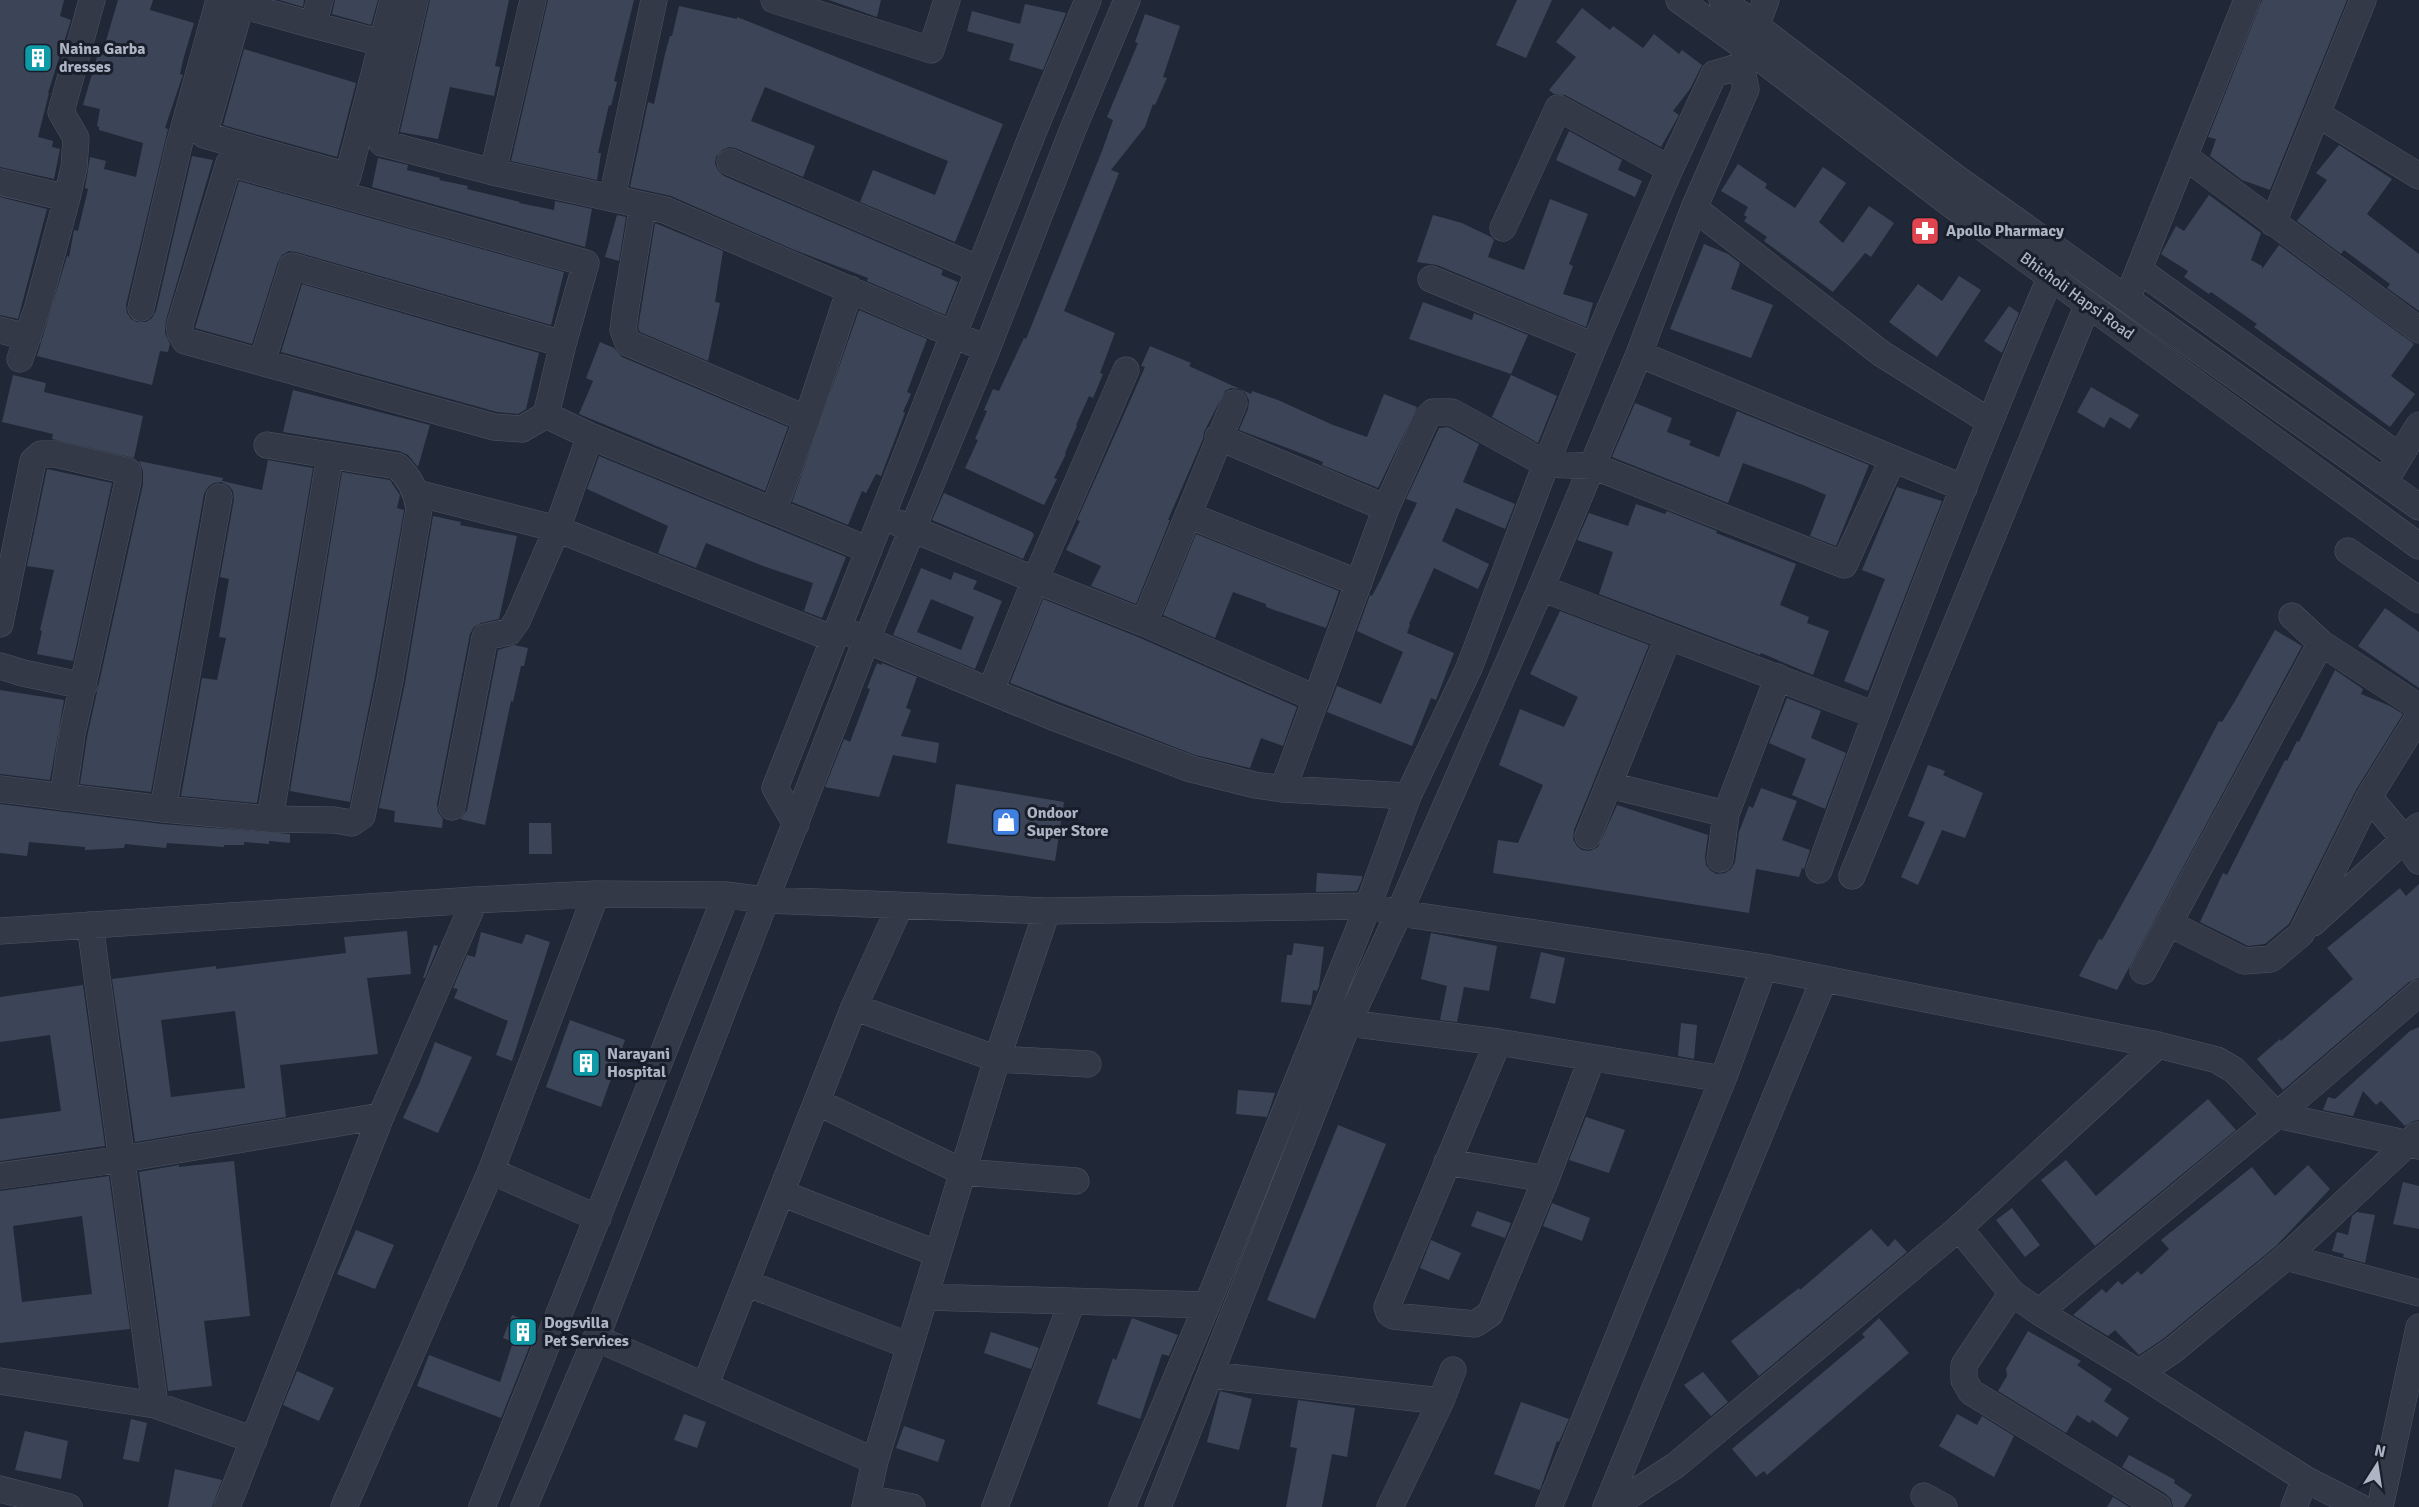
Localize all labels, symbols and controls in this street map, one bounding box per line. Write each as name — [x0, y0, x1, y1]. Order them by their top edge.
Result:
place label: Naina Garba dresses — [59, 39, 145, 77]
building icon: Naina Garba dresses — [22, 42, 54, 74]
pharmacy icon: Apollo Pharmacy — [1909, 215, 1941, 247]
place label: Apollo Pharmacy — [1946, 221, 2064, 241]
street label: Bhicholi Hapsi Road — [2016, 248, 2138, 344]
place label: Ondoor Super Store — [1027, 803, 1108, 841]
shop icon: Ondoor Super Store — [990, 806, 1022, 838]
place label: Narayani Hospital — [607, 1044, 670, 1082]
building icon: Narayani Hospital — [570, 1047, 602, 1079]
place label: Dogsvilla Pet Services — [544, 1313, 629, 1351]
building icon: Dogsvilla Pet Services — [507, 1316, 539, 1348]
north arrow — [2347, 1435, 2407, 1495]
text: N — [2372, 1440, 2387, 1462]

